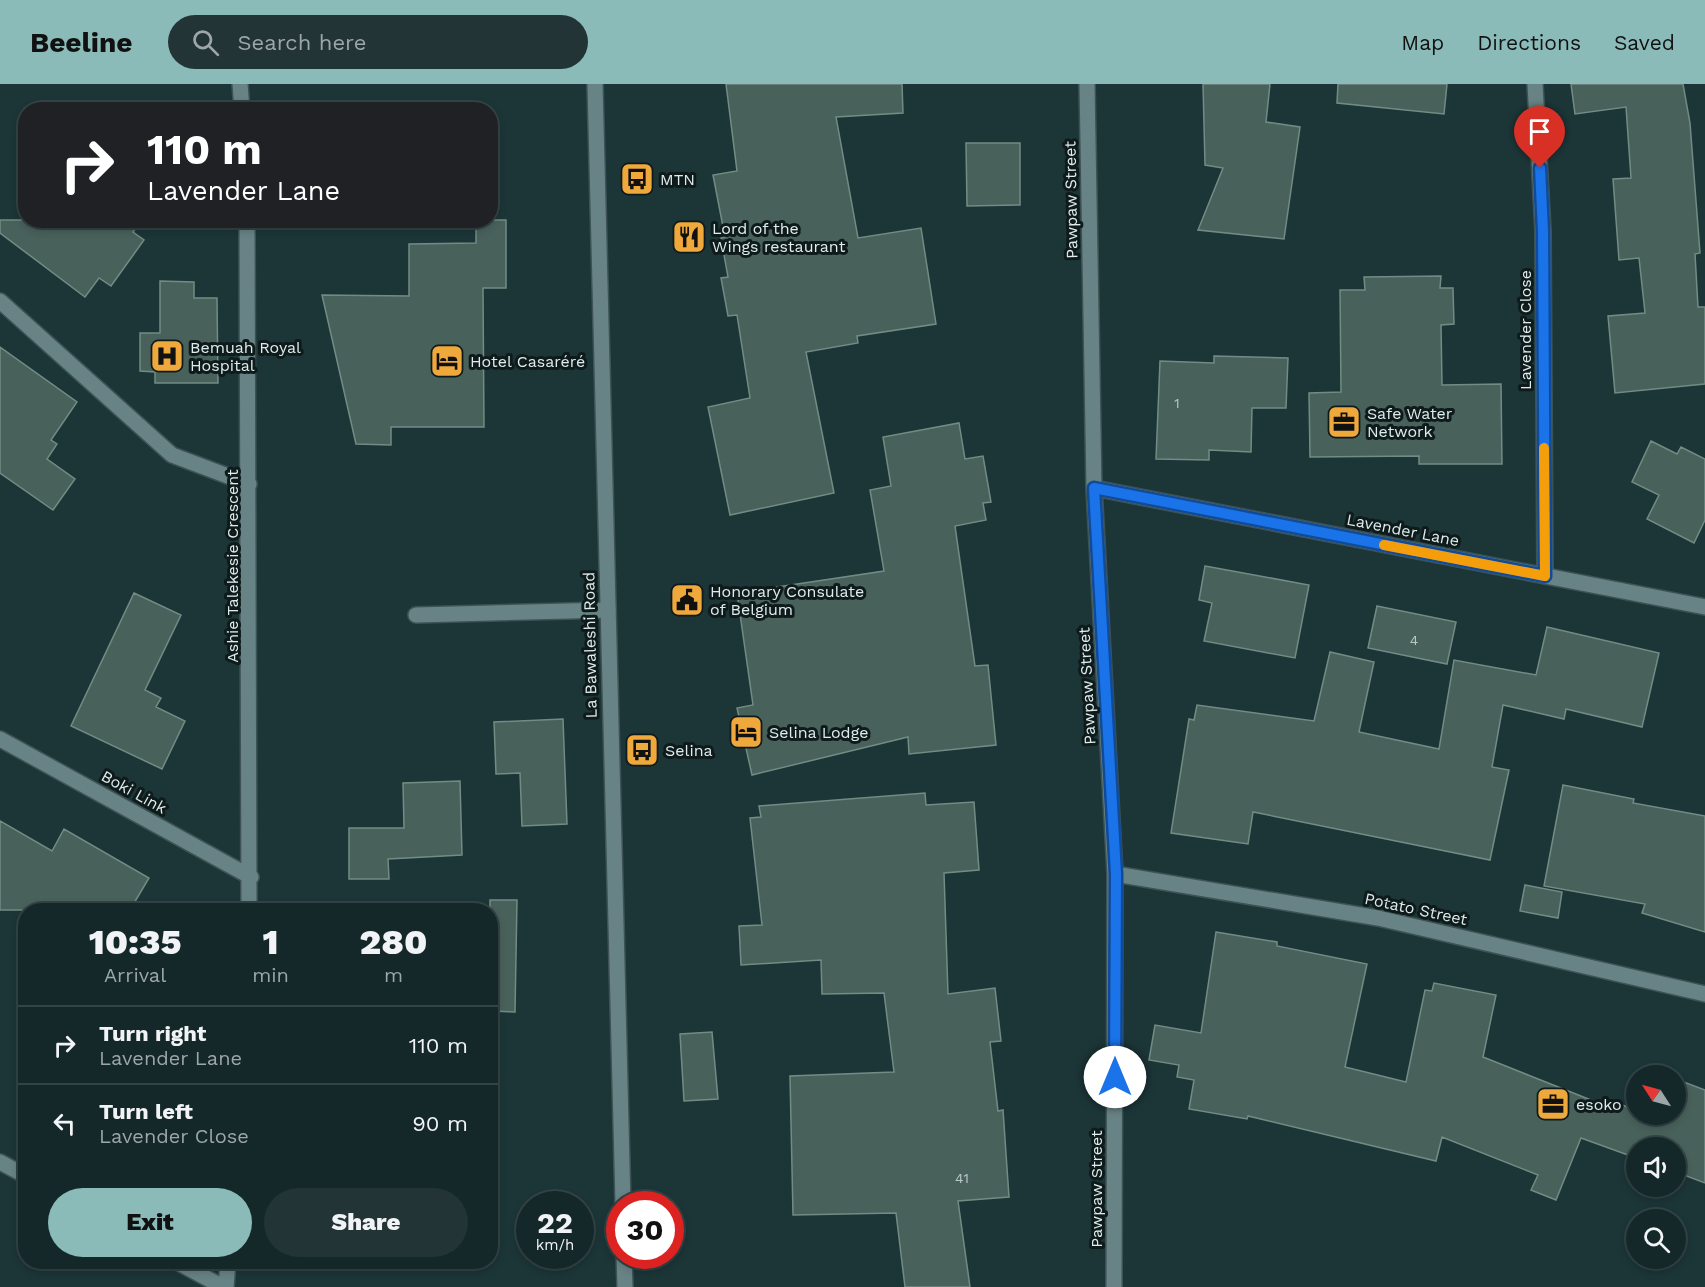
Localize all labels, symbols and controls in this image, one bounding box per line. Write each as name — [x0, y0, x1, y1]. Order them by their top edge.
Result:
search box — [168, 15, 588, 69]
text: Beeline — [30, 26, 132, 59]
icon: search — [189, 26, 222, 59]
text: Search here — [237, 30, 366, 55]
text: Map — [1401, 30, 1444, 55]
text: Directions — [1477, 30, 1581, 55]
text: Saved — [1614, 30, 1675, 55]
pin — [1514, 106, 1565, 168]
icon: arrive — [1523, 115, 1556, 148]
text: 110 m — [147, 125, 262, 174]
icon: right — [48, 126, 126, 204]
street label: Pawpaw Street — [1060, 141, 1082, 259]
bus stop icon: MTN — [619, 161, 655, 197]
place label: MTN — [660, 170, 695, 189]
text: Lavender Lane — [147, 175, 340, 207]
restaurant icon: Lord of the Wings restaurant — [671, 219, 707, 255]
place label: Lord of the Wings restaurant — [712, 219, 846, 256]
street label: Lavender Close — [1516, 270, 1535, 390]
hospital icon: Bemuah Royal Hospital — [149, 338, 185, 374]
place label: Bemuah Royal Hospital — [190, 338, 301, 375]
hotel icon: Hotel Casaréré — [429, 343, 465, 379]
place label: Hotel Casaréré — [470, 352, 585, 371]
house number: 1 — [1174, 395, 1180, 411]
office icon: Safe Water Network — [1326, 404, 1362, 440]
place label: Safe Water Network — [1367, 404, 1453, 441]
street label: Ashie Talekesie Crescent — [223, 469, 242, 663]
street label: Lavender Lane — [1345, 510, 1461, 550]
street label: La Bawaleshi Road — [579, 572, 601, 718]
public building icon: Honorary Consulate of Belgium — [669, 582, 705, 618]
place label: Honorary Consulate of Belgium — [710, 582, 864, 619]
street label: Pawpaw Street — [1074, 627, 1100, 745]
house number: 4 — [1410, 632, 1418, 648]
hotel icon: Selina Lodge — [728, 714, 764, 750]
place label: Selina Lodge — [769, 723, 868, 742]
bus stop icon: Selina — [624, 732, 660, 768]
place label: Selina — [665, 741, 713, 760]
street label: Boki Link — [98, 766, 170, 818]
street label: Potato Street — [1363, 889, 1469, 929]
text: 10:35 — [89, 921, 182, 963]
text: 1 — [263, 921, 279, 963]
text: 280 — [360, 921, 427, 963]
text: Arrival — [104, 963, 166, 987]
text: min — [252, 963, 289, 987]
text: m — [384, 963, 403, 987]
text: Turn right — [99, 1021, 206, 1046]
icon: right — [48, 1029, 81, 1062]
text: 110 m — [409, 1033, 468, 1058]
position arrow — [1083, 1045, 1147, 1109]
text: Lavender Lane — [99, 1046, 242, 1070]
north arrow — [1626, 1065, 1686, 1125]
map controls — [1626, 1065, 1686, 1269]
office icon: esoko — [1535, 1086, 1571, 1122]
place label: esoko — [1576, 1095, 1622, 1114]
text: Turn left — [99, 1099, 193, 1124]
icon: left — [48, 1107, 81, 1140]
text: 90 m — [412, 1111, 468, 1136]
text: Lavender Close — [99, 1124, 249, 1148]
street label: Pawpaw Street — [1087, 1130, 1106, 1248]
button: sound — [1626, 1137, 1686, 1197]
house number: 41 — [955, 1170, 969, 1186]
button: Exit — [48, 1188, 252, 1257]
button: Share — [264, 1188, 468, 1257]
speed limit sign: 30 — [606, 1191, 684, 1269]
text: 22 — [537, 1205, 573, 1240]
button: search — [1626, 1209, 1686, 1269]
text: km/h — [536, 1236, 574, 1254]

